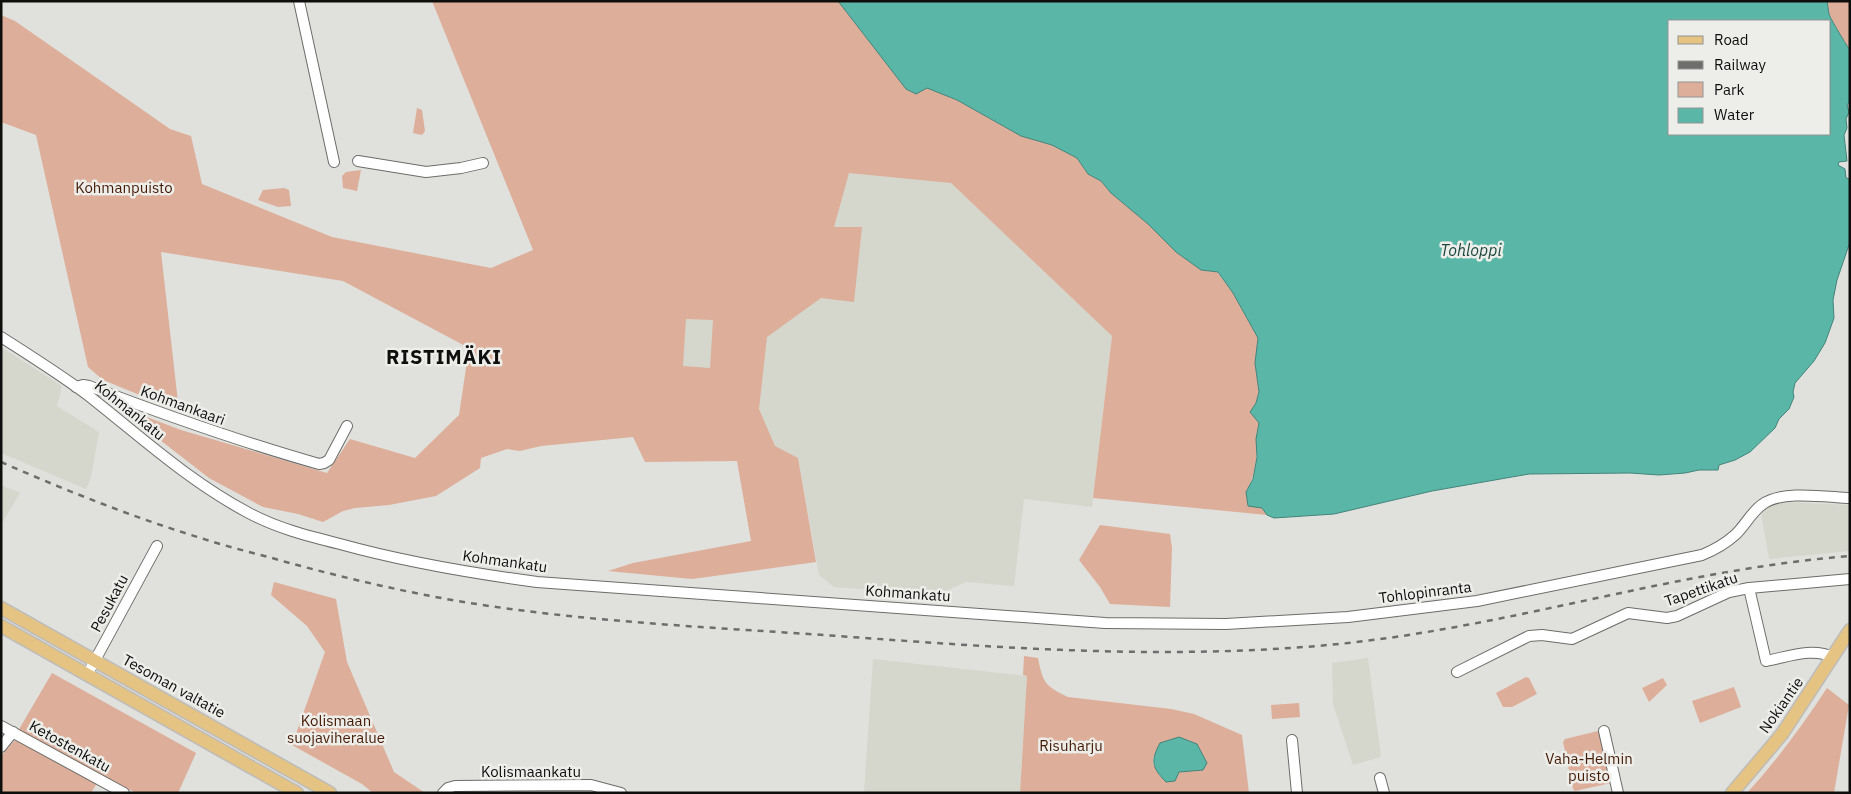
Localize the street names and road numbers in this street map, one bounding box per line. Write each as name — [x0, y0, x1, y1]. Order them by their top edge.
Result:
street label: Kohmankatu — [91, 376, 169, 444]
street label: Kohmankaari — [138, 381, 228, 429]
street label: Kohmankatu — [461, 546, 549, 576]
street label: Tapettikatu — [1662, 568, 1740, 610]
street label: Pesukatu — [86, 571, 132, 635]
street label: Tohlopinranta — [1378, 577, 1472, 607]
street label: Kohmankatu — [865, 581, 951, 605]
street label: Tesoman valtatie — [119, 650, 229, 722]
street label: Nokiantie — [1755, 673, 1807, 737]
street label: Ketostenkatu — [26, 716, 114, 776]
street label: Kolismaankatu — [481, 762, 581, 781]

